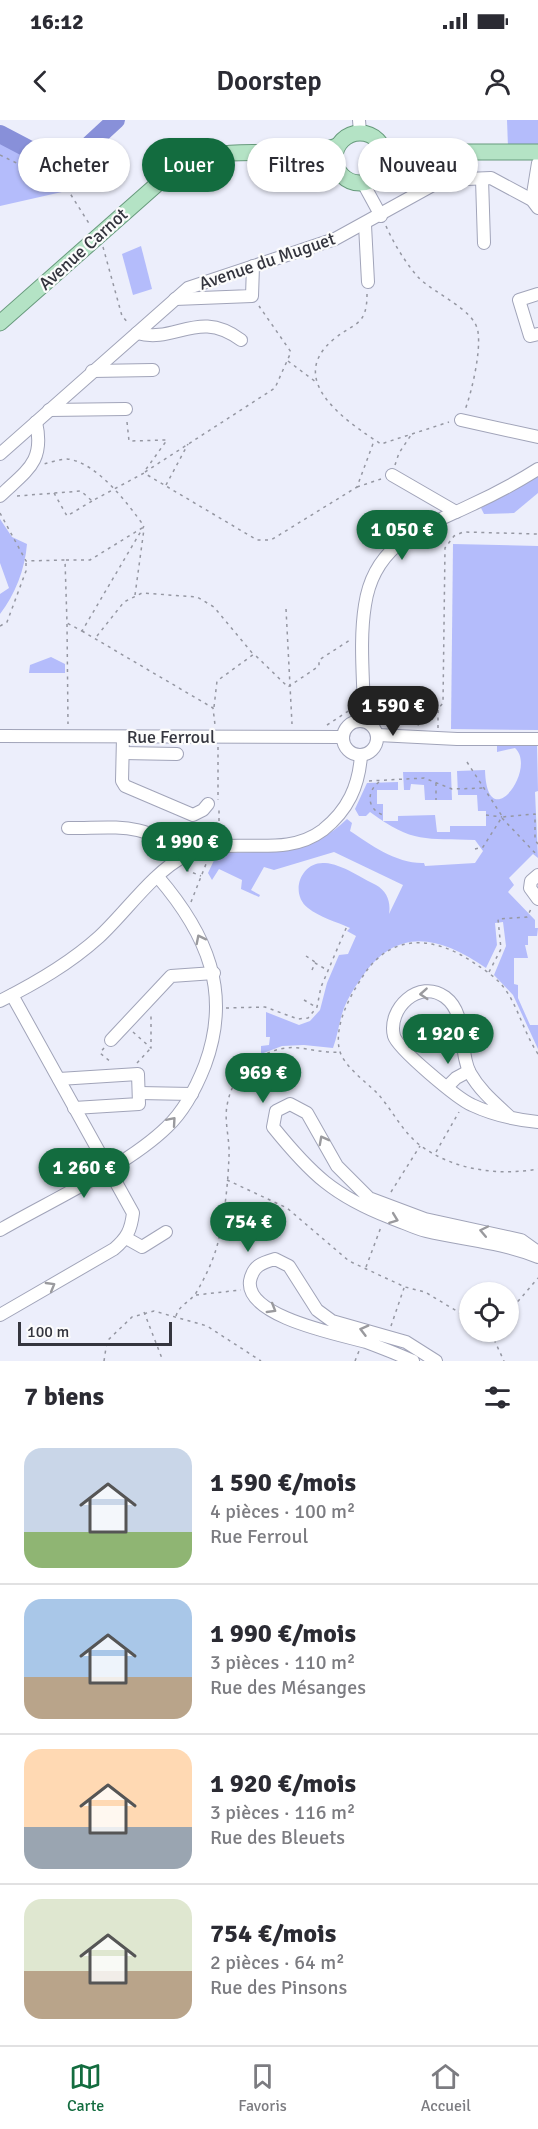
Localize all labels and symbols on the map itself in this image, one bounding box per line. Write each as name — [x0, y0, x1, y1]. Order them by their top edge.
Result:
street label: Avenue Carnot — [34, 203, 132, 295]
street label: Avenue du Muguet — [196, 227, 338, 295]
pin: 1 050 € — [347, 510, 457, 561]
pin: 1 590 € — [338, 686, 448, 737]
street label: Rue Ferroul — [127, 726, 215, 748]
pin: 1 990 € — [132, 822, 242, 873]
one-way arrow — [196, 935, 208, 946]
one-way arrow — [419, 987, 428, 1000]
pin: 1 920 € — [393, 1014, 503, 1065]
pin: 969 € — [221, 1053, 305, 1104]
one-way arrow — [165, 1117, 176, 1127]
one-way arrow — [319, 1136, 330, 1147]
pin: 1 260 € — [29, 1148, 139, 1199]
pin: 754 € — [206, 1202, 290, 1253]
one-way arrow — [388, 1212, 399, 1224]
one-way arrow — [480, 1226, 490, 1239]
one-way arrow — [45, 1282, 55, 1293]
one-way arrow — [266, 1302, 276, 1313]
scale bar — [18, 1319, 172, 1346]
one-way arrow — [359, 1325, 370, 1337]

